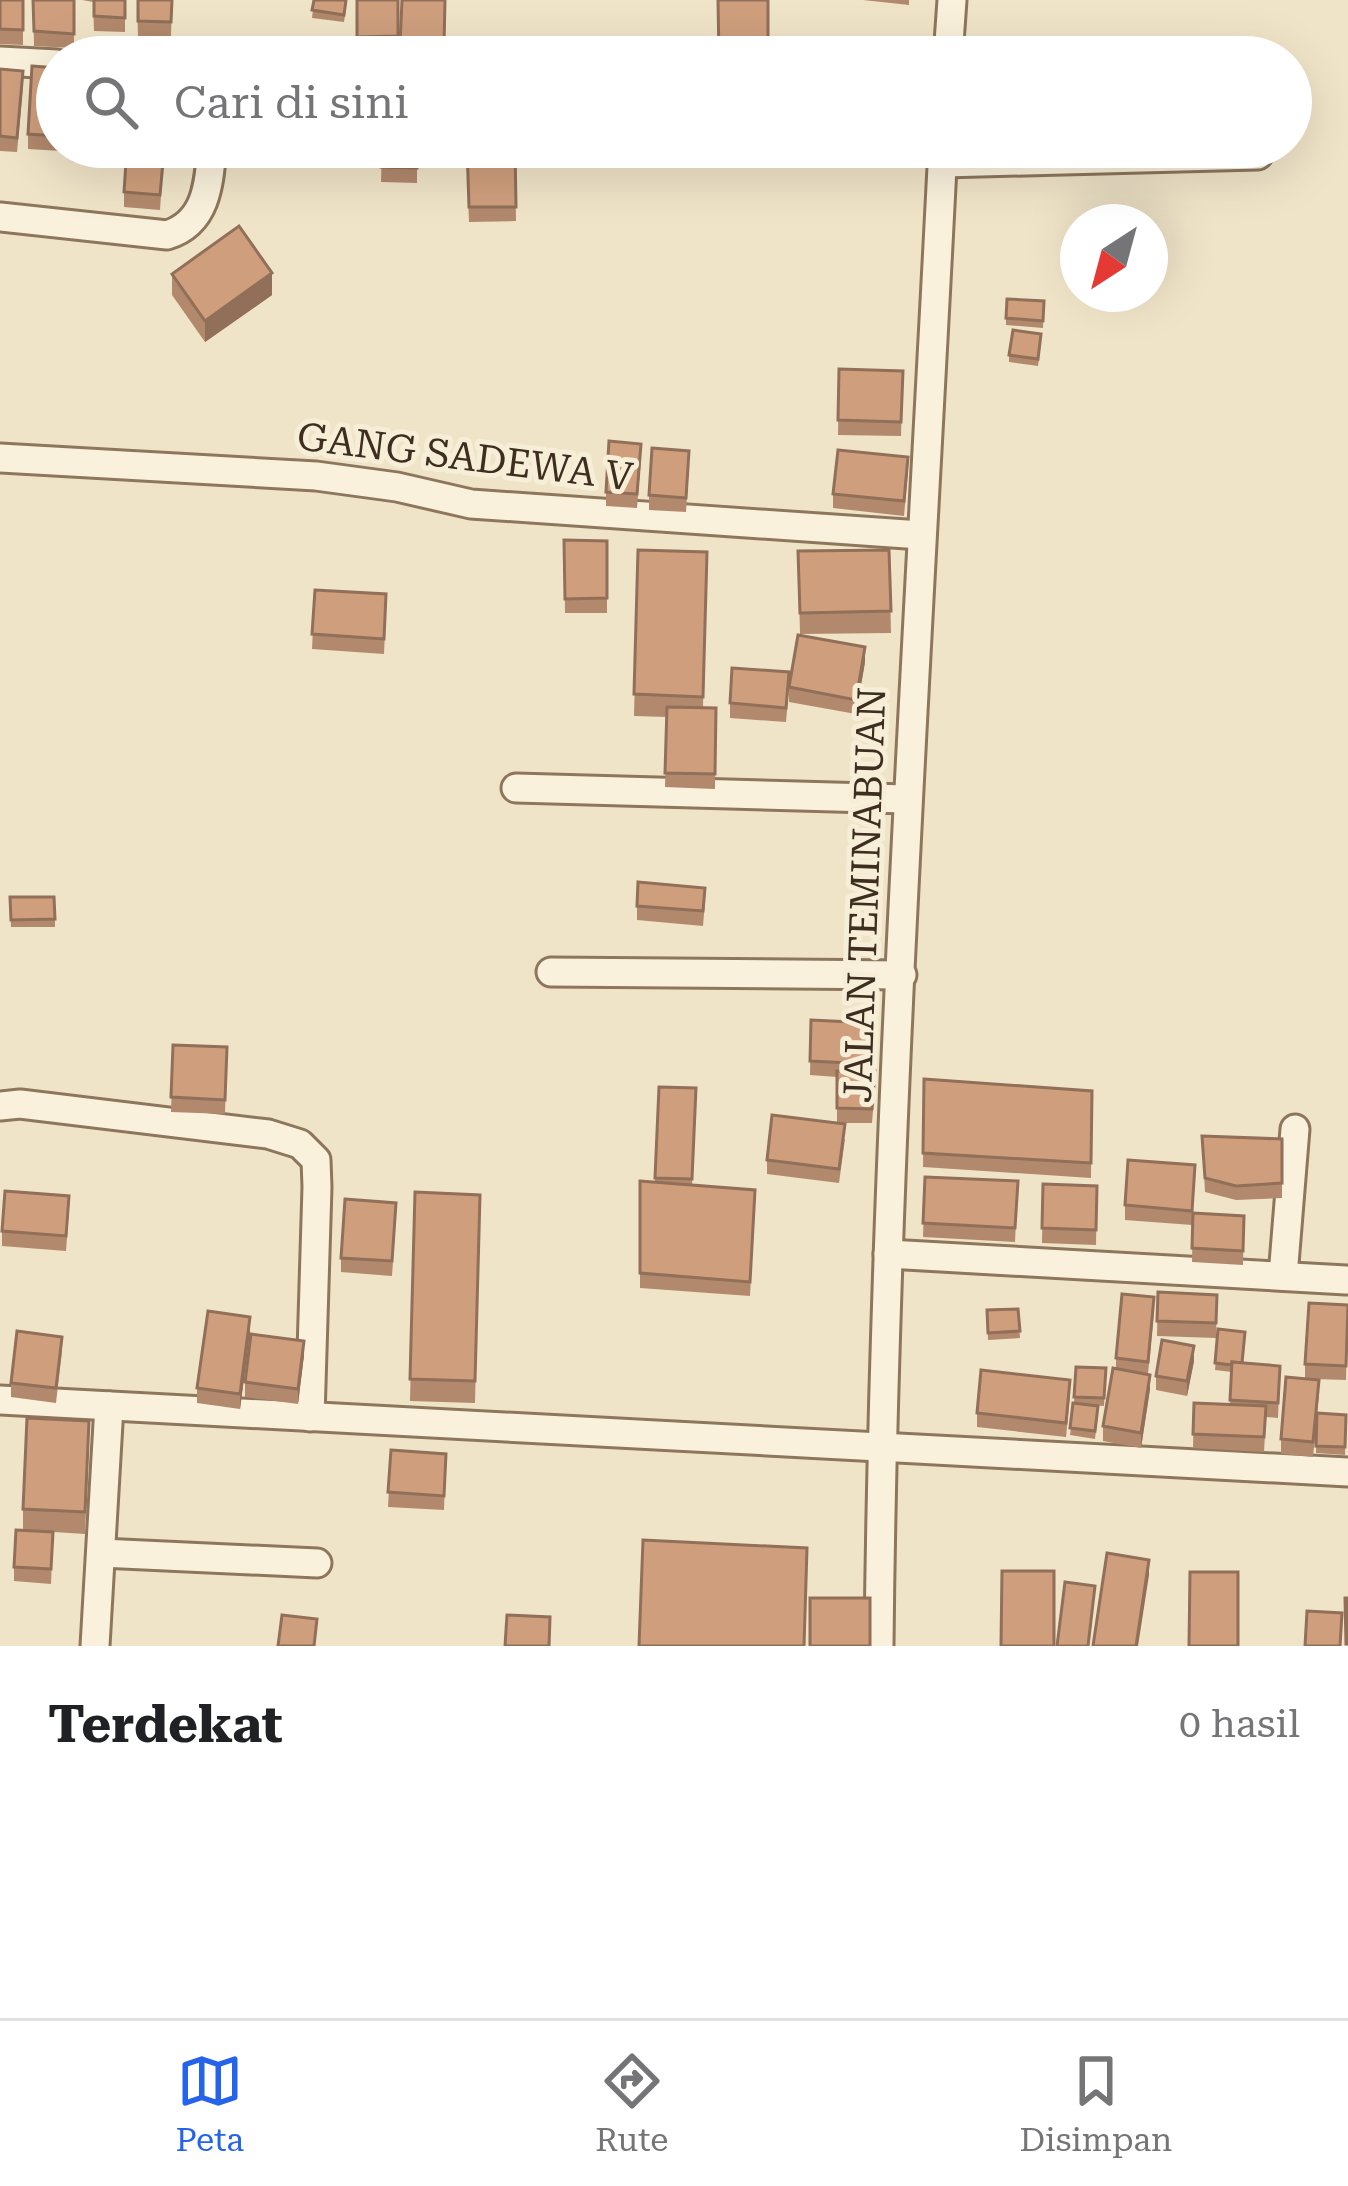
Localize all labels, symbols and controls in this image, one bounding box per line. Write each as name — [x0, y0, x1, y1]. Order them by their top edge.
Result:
search box — [36, 36, 1312, 168]
icon: search — [78, 69, 144, 135]
text: Cari di sini — [174, 76, 409, 129]
north arrow — [1060, 204, 1168, 312]
street label: GANG SADEWA V — [295, 414, 635, 500]
street label: JALAN TEMINABUAN — [835, 686, 895, 1104]
text: Terdekat — [48, 1695, 283, 1754]
text: 0 hasil — [1179, 1701, 1300, 1747]
tab: Peta — [176, 2048, 244, 2159]
tab: Rute — [595, 2048, 668, 2159]
tab: Disimpan — [1019, 2048, 1172, 2159]

